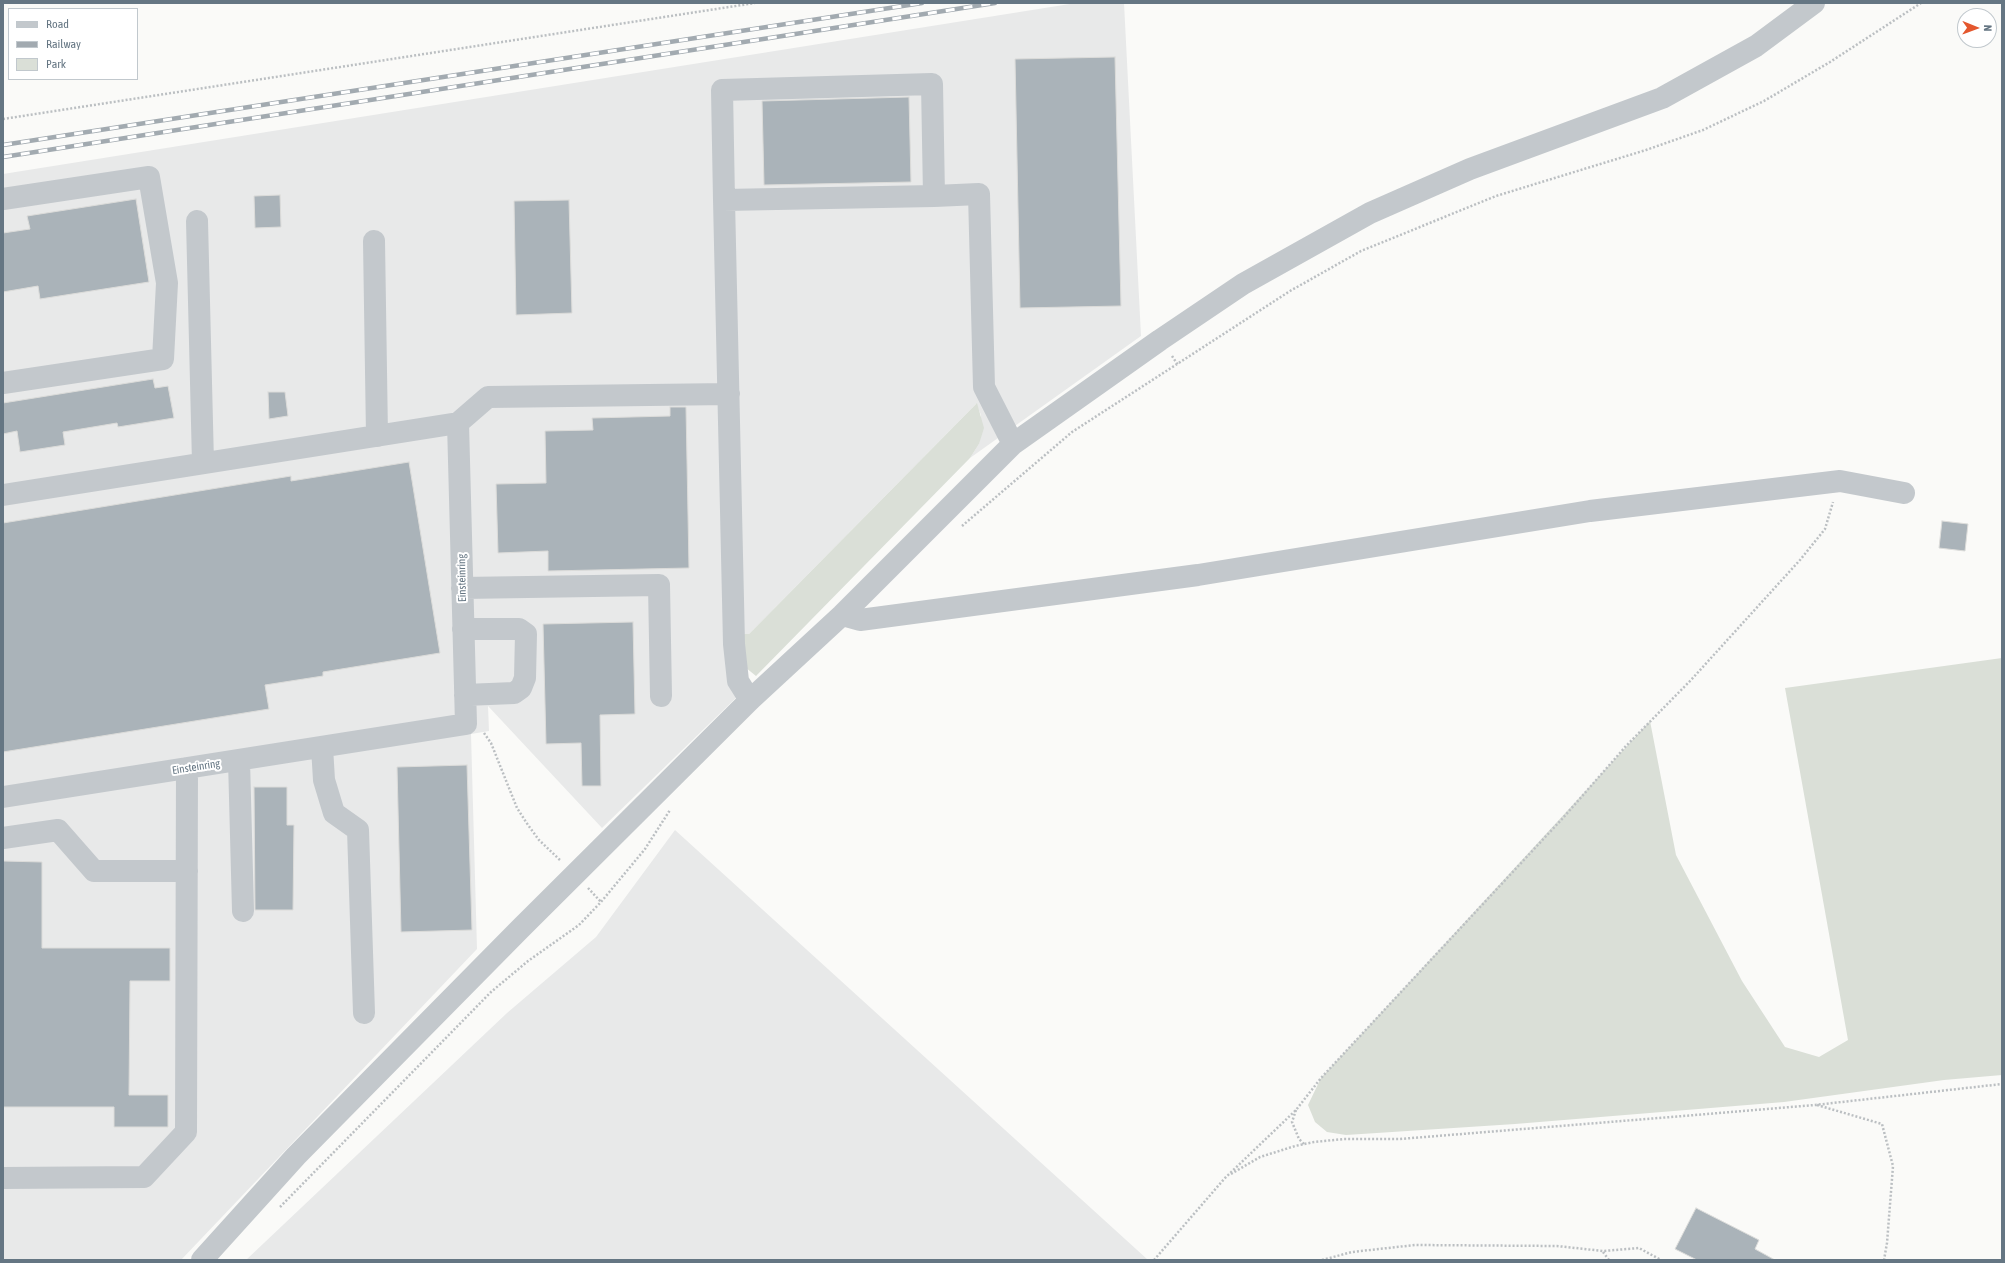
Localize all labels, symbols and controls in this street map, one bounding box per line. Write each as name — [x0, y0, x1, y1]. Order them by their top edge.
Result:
legend — [8, 8, 138, 80]
north arrow — [1957, 8, 1997, 48]
text: Road — [46, 17, 69, 31]
text: N — [1982, 25, 1994, 32]
text: Railway — [46, 37, 81, 51]
text: Park — [46, 57, 66, 71]
street label: Einsteinring — [455, 554, 469, 602]
street label: Einsteinring — [171, 757, 221, 777]

